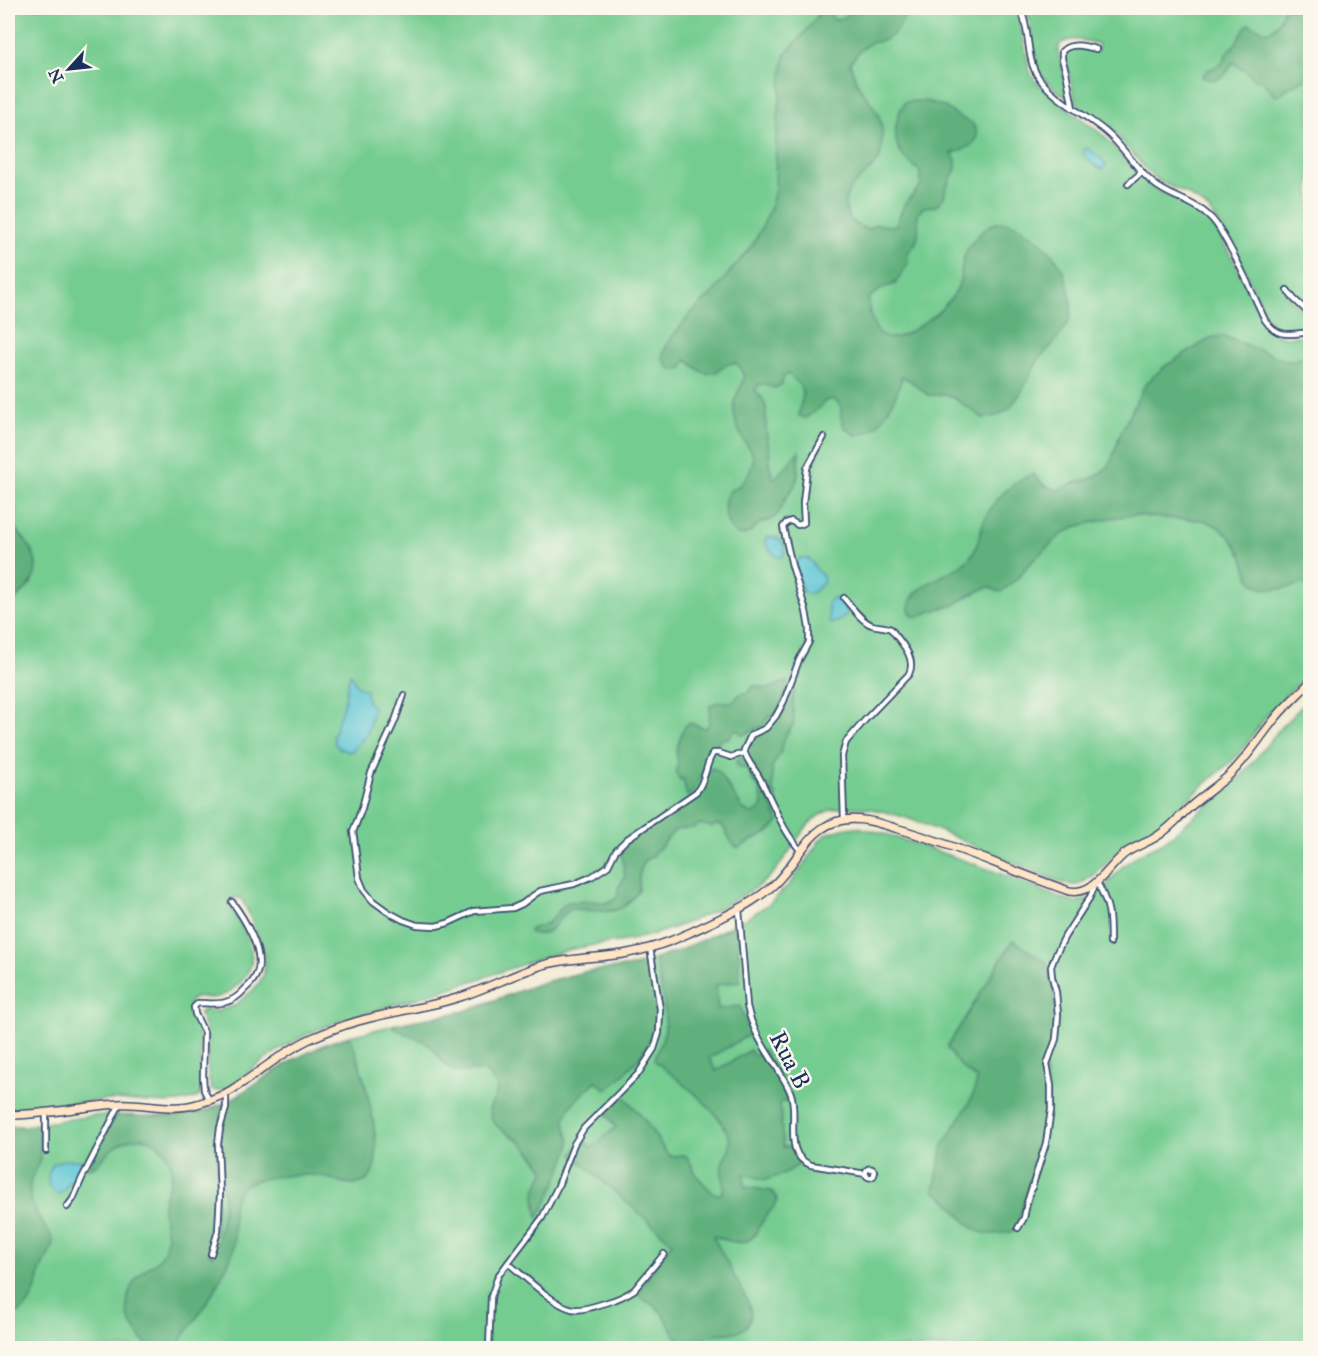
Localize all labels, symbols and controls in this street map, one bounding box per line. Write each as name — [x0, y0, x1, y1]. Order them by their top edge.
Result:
north arrow — [39, 39, 99, 99]
text: N — [44, 65, 68, 86]
street label: Rua B — [763, 1026, 817, 1094]

